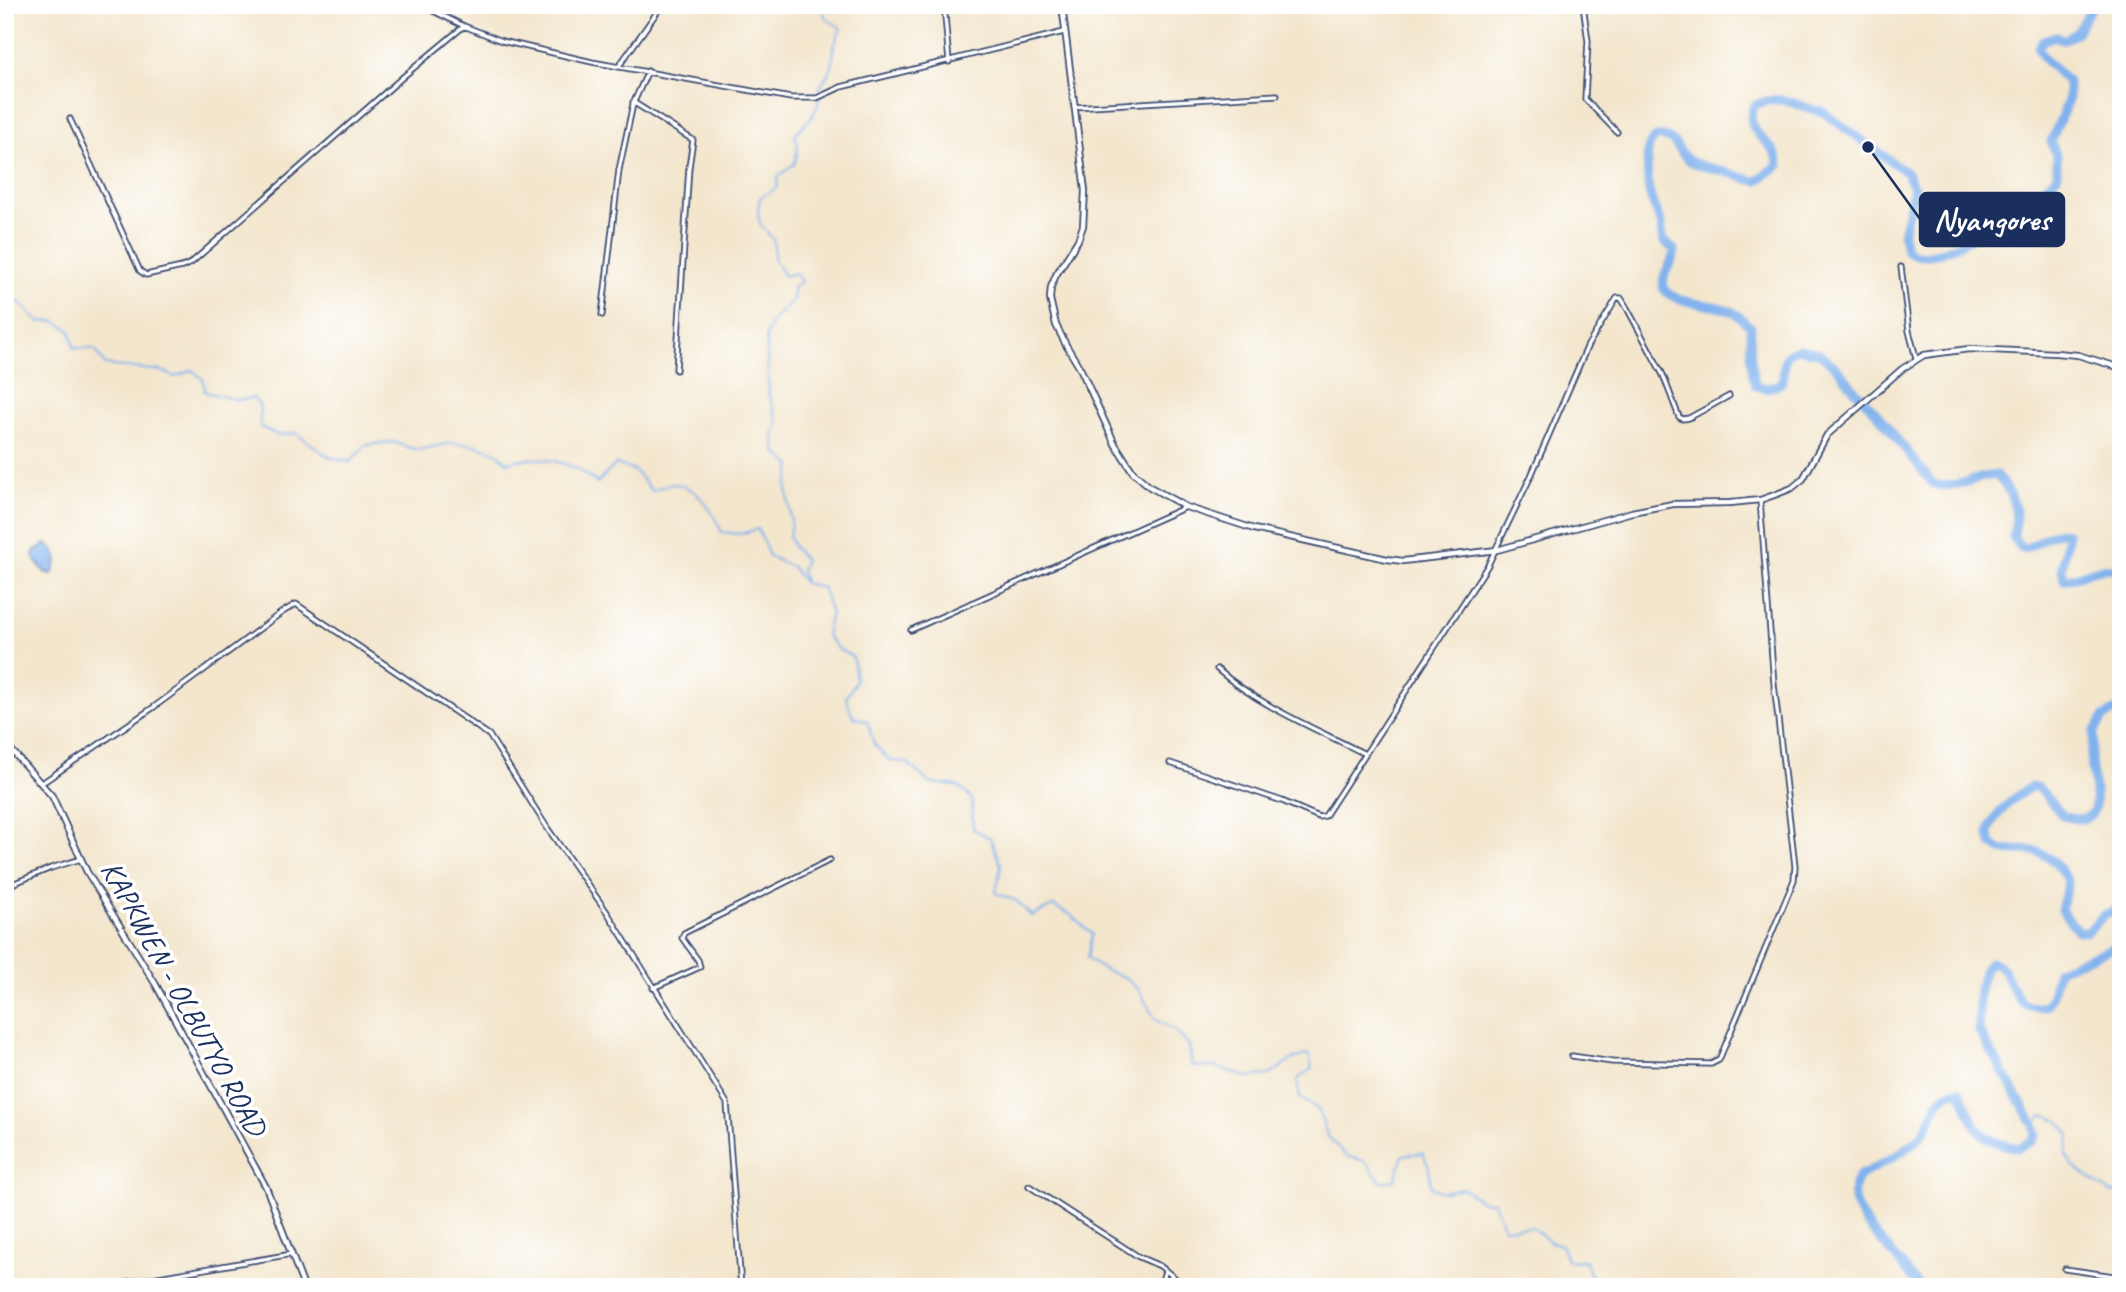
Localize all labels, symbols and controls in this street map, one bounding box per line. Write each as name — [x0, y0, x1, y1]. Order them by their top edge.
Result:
callout: Nyangores — [1920, 193, 2064, 246]
text: Nyangores — [1934, 199, 2054, 240]
street label: KAPKWEN - OLBUTYO ROAD — [93, 854, 277, 1144]

